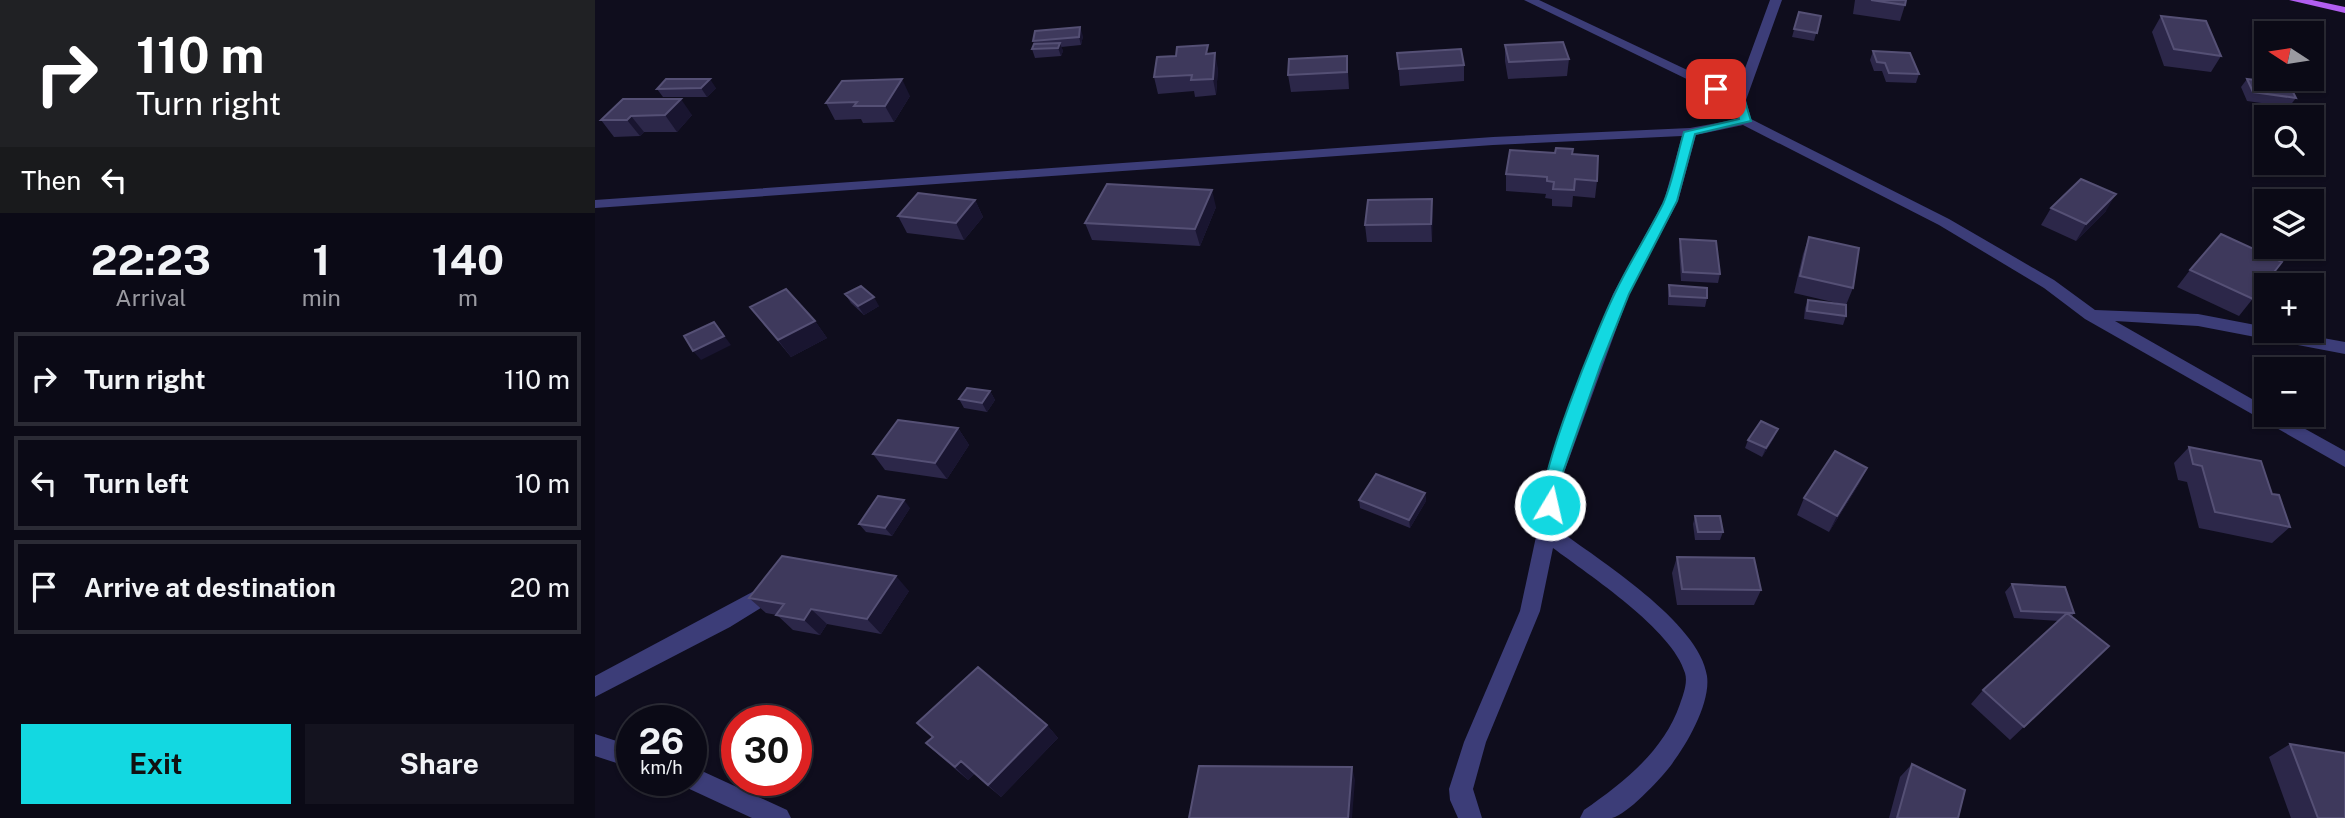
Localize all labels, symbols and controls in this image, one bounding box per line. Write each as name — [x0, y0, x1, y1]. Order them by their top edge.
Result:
north arrow — [2254, 21, 2324, 91]
map controls — [2254, 21, 2324, 427]
text: 110 m — [136, 26, 264, 84]
icon: right — [21, 28, 112, 119]
pin — [1686, 59, 1746, 119]
icon: arrive — [1697, 70, 1735, 108]
text: Turn right — [136, 85, 281, 122]
button: search — [2254, 105, 2324, 175]
icon: left — [95, 161, 133, 199]
text: Then — [21, 165, 81, 196]
button: layers — [2254, 189, 2324, 259]
text: 22:23 — [91, 235, 211, 284]
text: 1 — [312, 235, 330, 284]
text: 140 — [432, 235, 504, 284]
button: + — [2254, 273, 2324, 343]
text: Arrival — [115, 284, 186, 311]
text: min — [302, 284, 341, 311]
text: m — [458, 284, 478, 311]
button: − — [2254, 357, 2324, 427]
icon: right — [25, 360, 63, 398]
text: Turn right — [84, 364, 206, 395]
text: 110 m — [504, 364, 570, 395]
icon: left — [25, 464, 63, 502]
text: Turn left — [84, 468, 189, 499]
text: 10 m — [515, 468, 570, 499]
position arrow — [1513, 468, 1587, 542]
icon: arrive — [25, 568, 63, 606]
text: Arrive at destination — [84, 572, 336, 603]
text: 20 m — [510, 572, 570, 603]
speed limit sign: 30 — [721, 705, 812, 796]
text: 26 — [639, 721, 684, 762]
button: Exit — [21, 724, 291, 804]
button: Share — [305, 724, 574, 804]
text: km/h — [640, 757, 683, 778]

